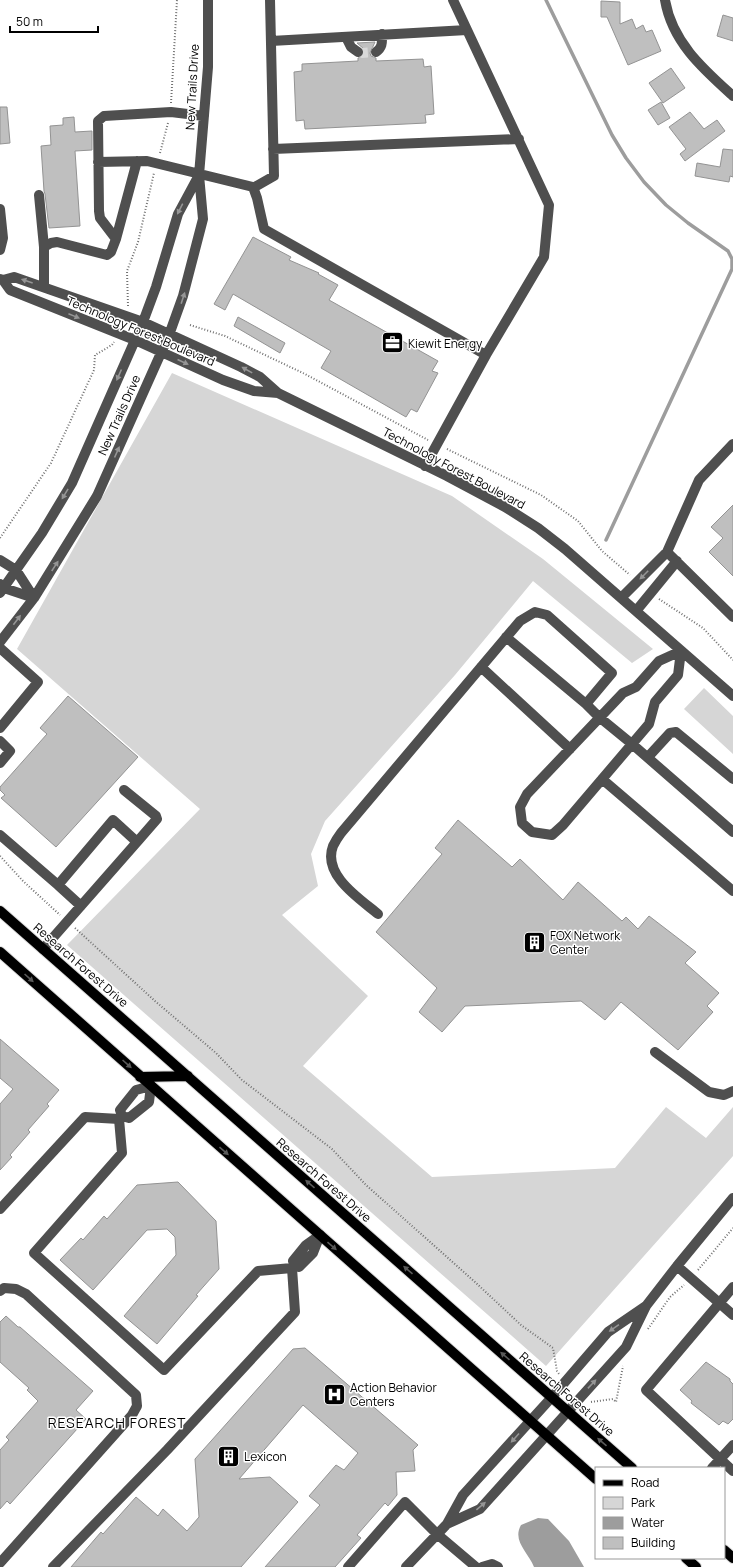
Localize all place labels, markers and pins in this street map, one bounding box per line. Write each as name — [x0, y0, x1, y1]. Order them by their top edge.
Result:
office icon: Kiewit Energy — [380, 330, 406, 356]
place label: Kiewit Energy — [408, 335, 483, 352]
place label: FOX Network Center — [550, 927, 621, 958]
building icon: FOX Network Center — [522, 929, 548, 955]
place label: Action Behavior Centers — [350, 1379, 437, 1410]
hospital icon: Action Behavior Centers — [321, 1381, 347, 1407]
building icon: Lexicon — [215, 1443, 241, 1469]
place label: Lexicon — [244, 1448, 287, 1465]

